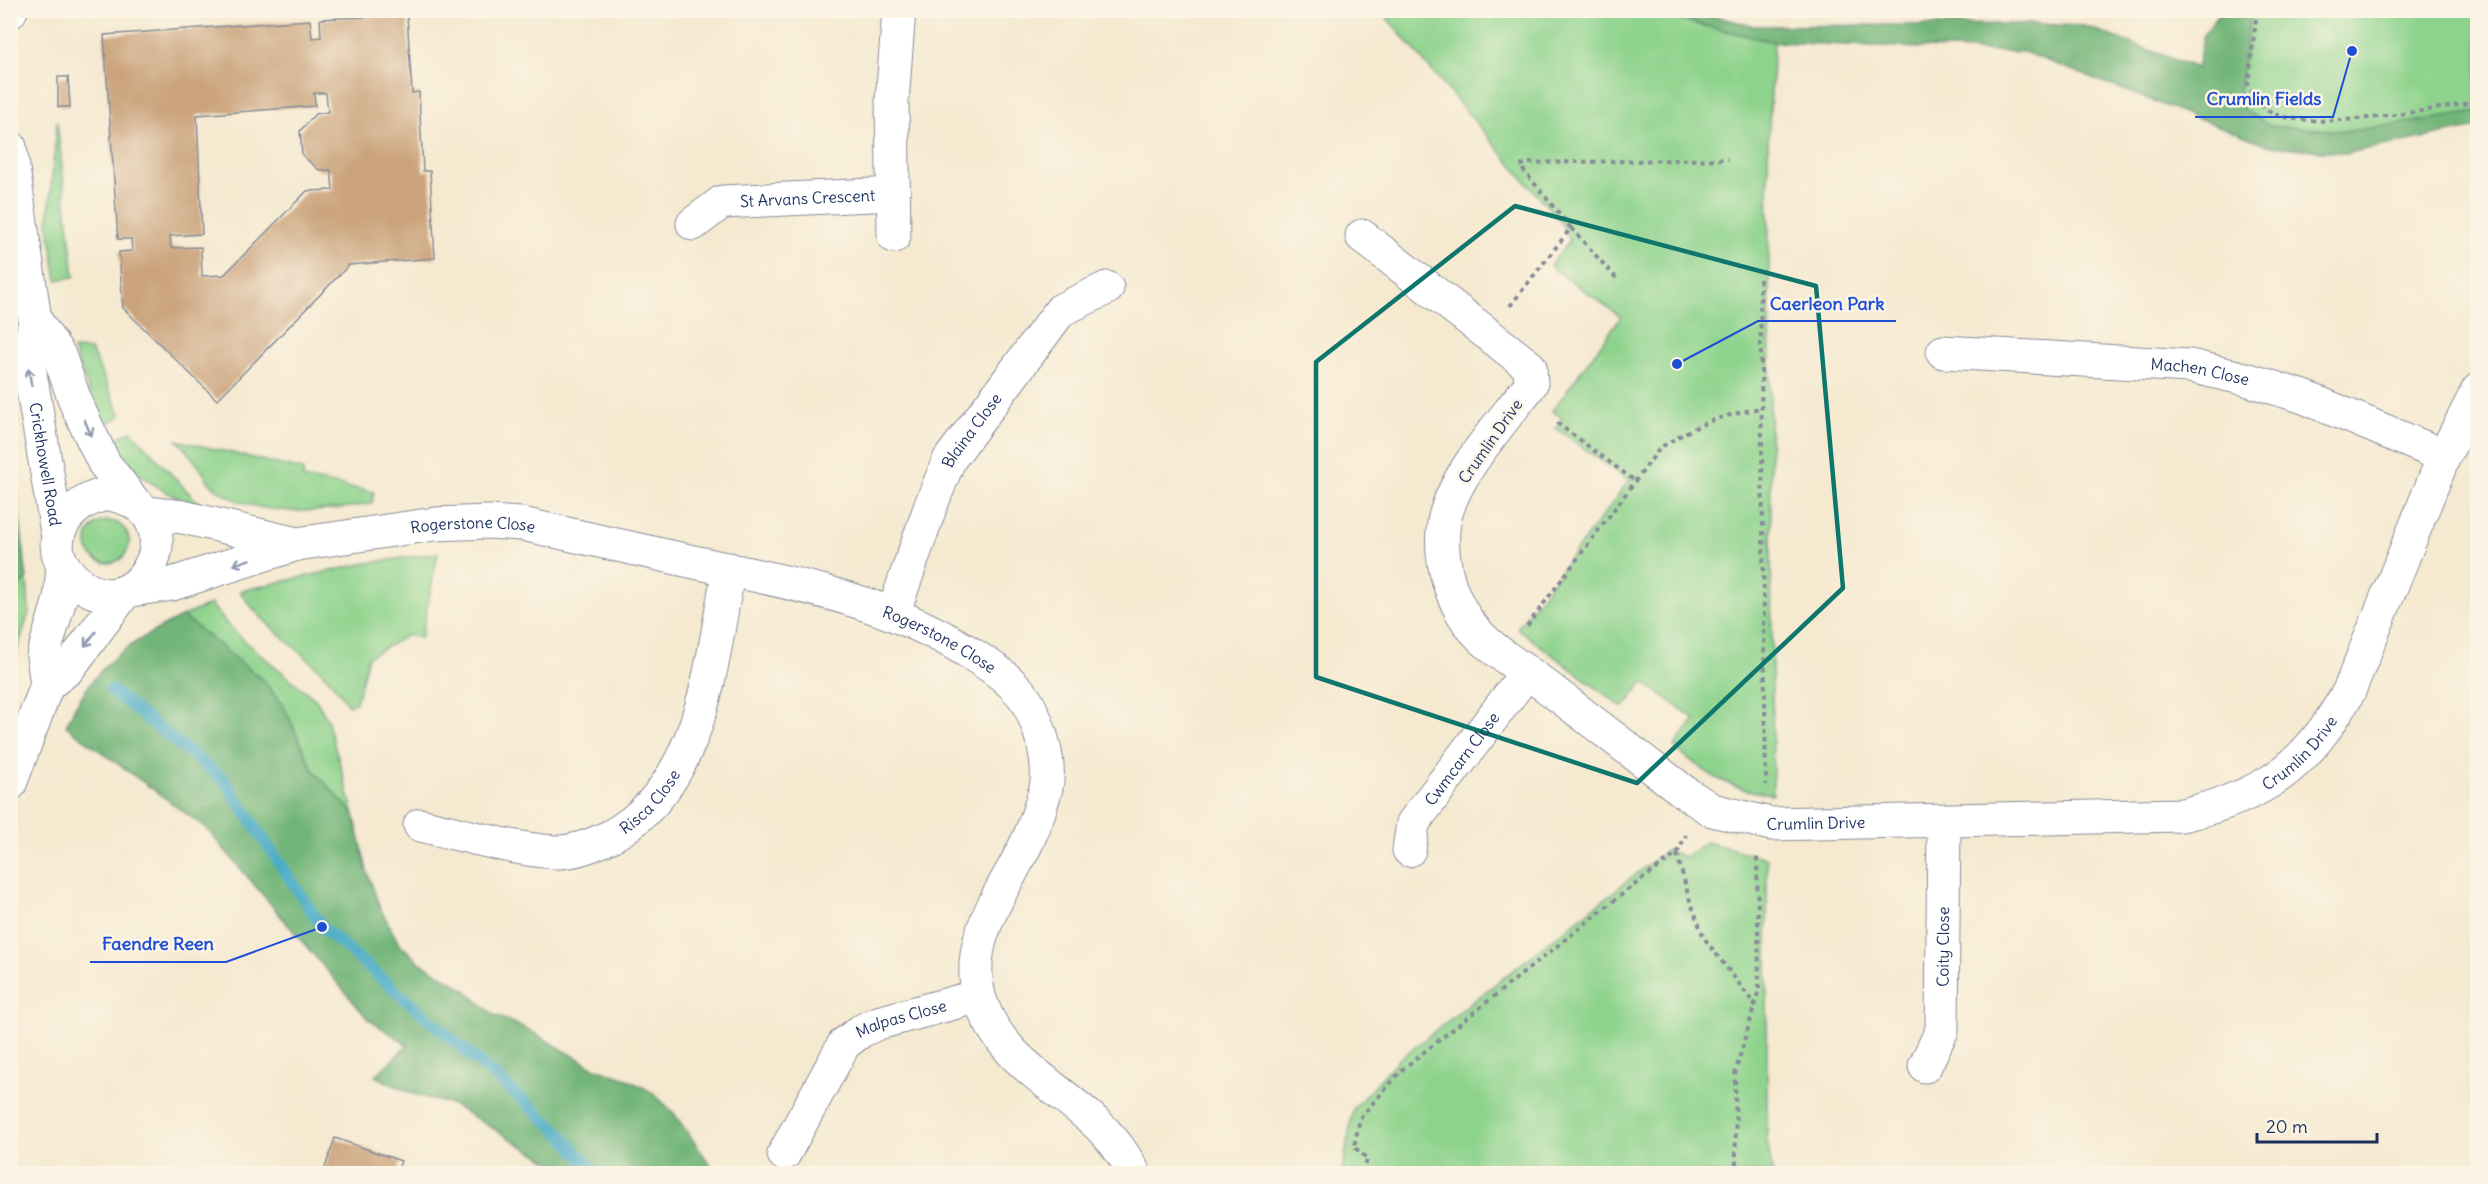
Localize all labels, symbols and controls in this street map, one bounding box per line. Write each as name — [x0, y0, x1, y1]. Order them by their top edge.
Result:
callout: Crumlin Fields — [2195, 81, 2333, 117]
text: Crumlin Fields — [2207, 87, 2321, 110]
street label: St Arvans Crescent — [739, 185, 876, 211]
callout: Caerleon Park — [1758, 285, 1896, 321]
text: Caerleon Park — [1770, 292, 1884, 315]
street label: Machen Close — [2150, 354, 2251, 389]
one-way arrow — [25, 368, 36, 387]
street label: Blaina Close — [937, 389, 1006, 470]
street label: Crumlin Drive — [1454, 395, 1526, 487]
street label: Crickhowell Road — [25, 401, 66, 527]
one-way arrow — [82, 419, 94, 437]
street label: Rogerstone Close — [409, 512, 537, 537]
one-way arrow — [233, 557, 252, 568]
street label: Rogerstone Close — [880, 601, 1000, 677]
one-way arrow — [84, 630, 97, 646]
street label: Cwmcarn Close — [1420, 708, 1503, 809]
street label: Crumlin Drive — [2258, 712, 2341, 794]
street label: Risca Close — [615, 766, 684, 838]
street label: Crumlin Drive — [1766, 812, 1865, 834]
street label: Coity Close — [1932, 907, 1953, 987]
callout: Faendre Reen — [90, 926, 226, 962]
text: Faendre Reen — [102, 932, 215, 955]
street label: Malpas Close — [852, 995, 949, 1042]
scale bar — [2257, 1106, 2377, 1144]
text: 20 m — [2266, 1115, 2308, 1138]

